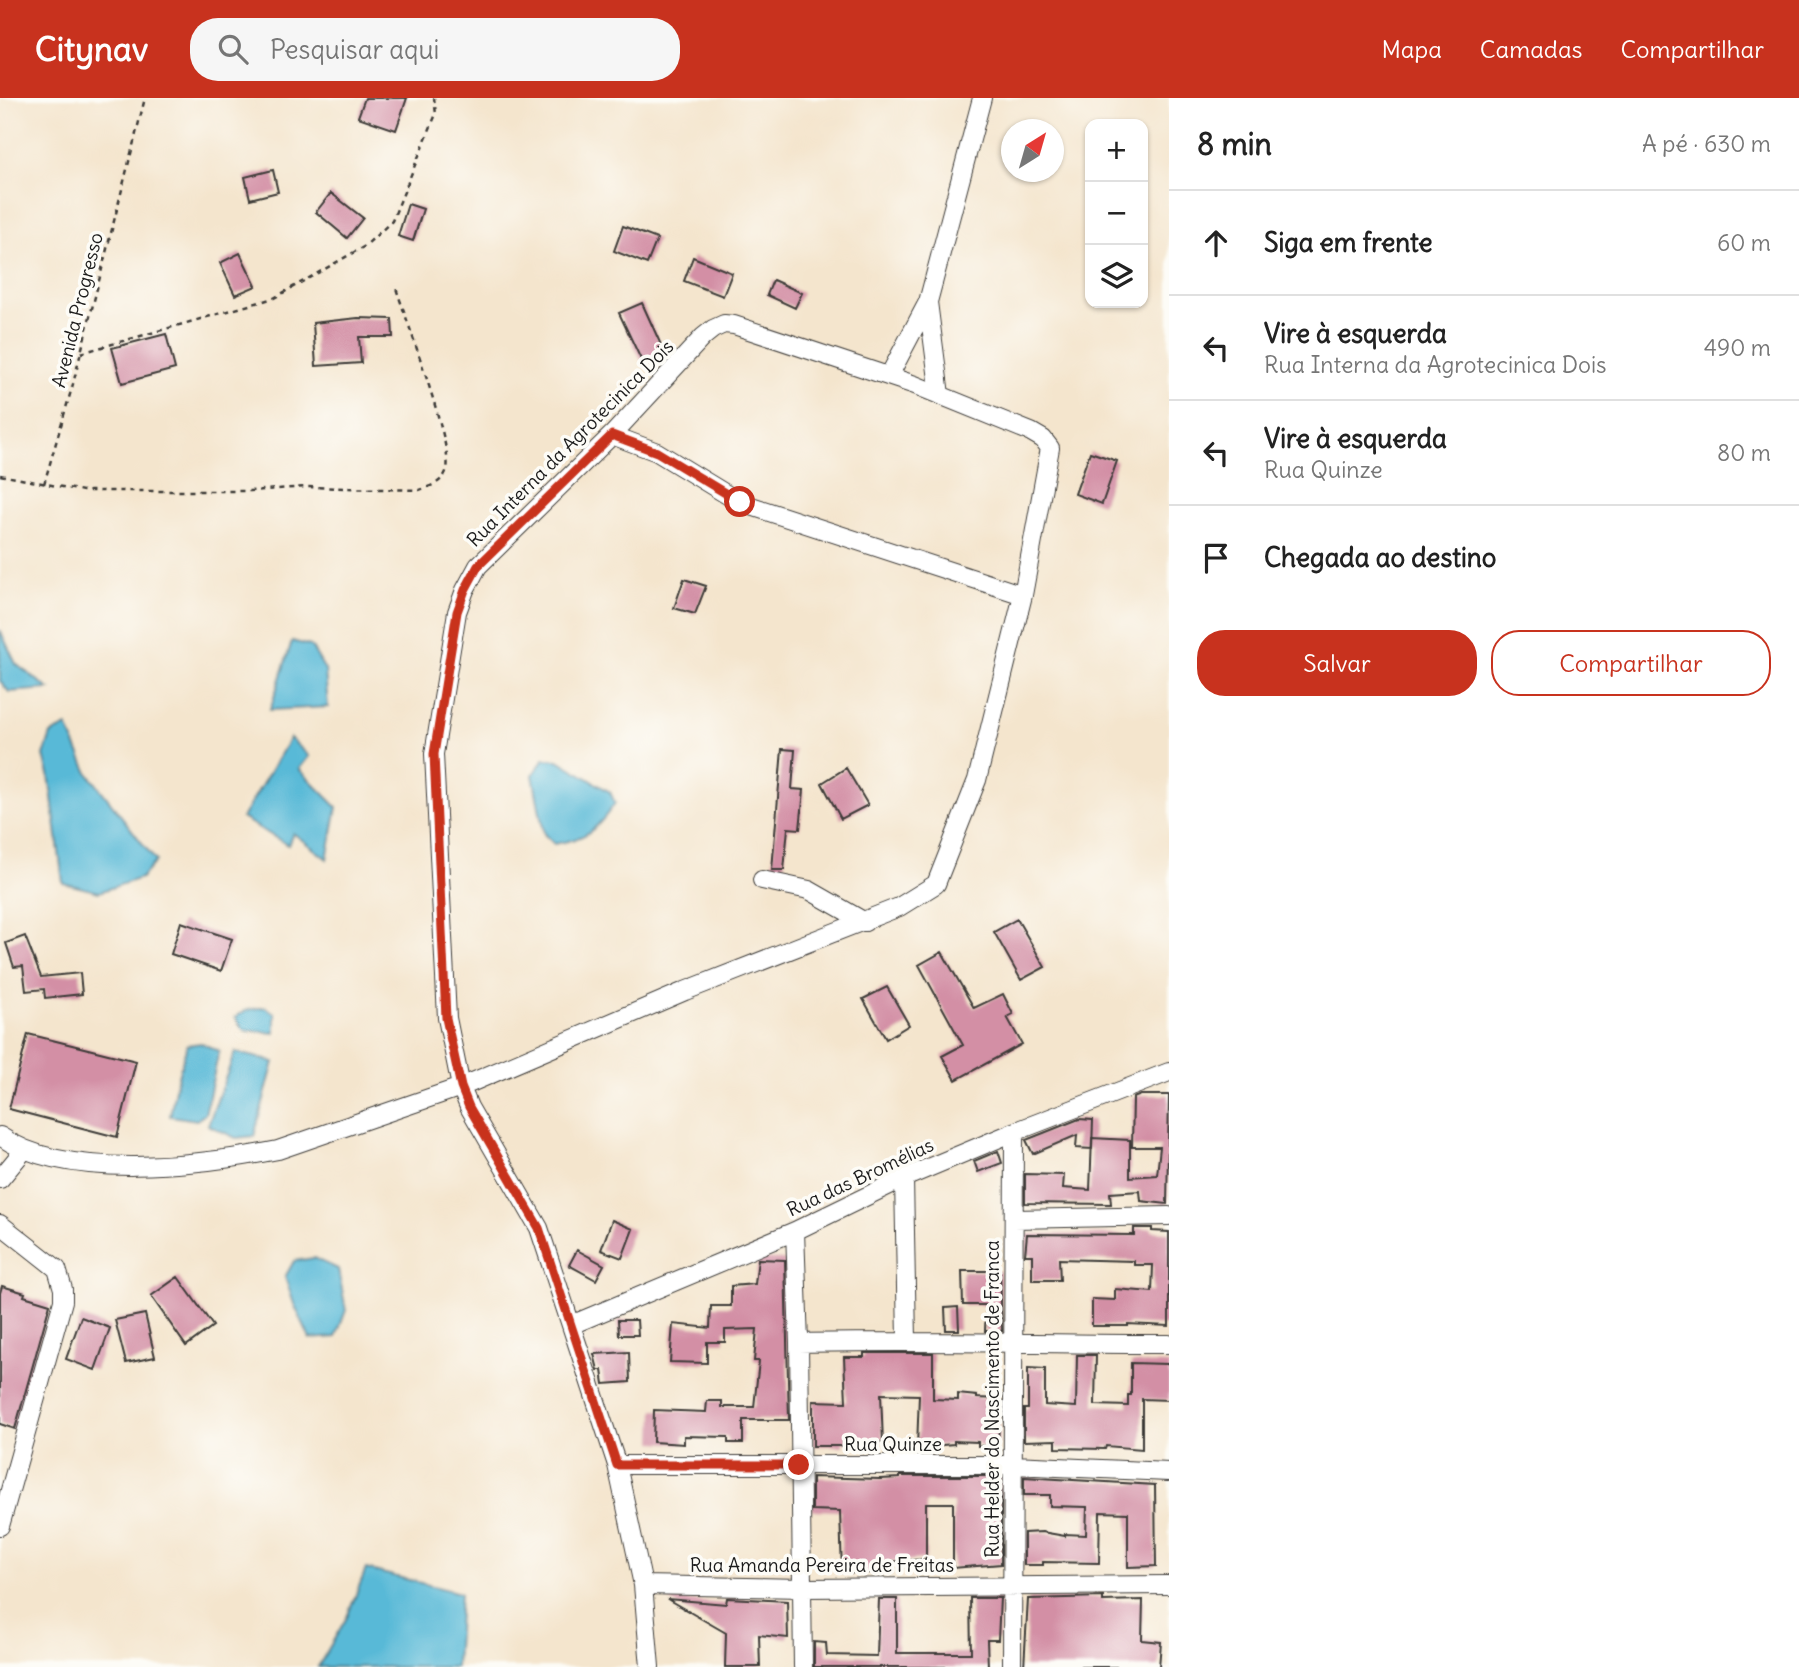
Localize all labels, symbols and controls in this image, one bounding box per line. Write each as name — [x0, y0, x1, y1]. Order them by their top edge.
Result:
search box — [190, 18, 680, 81]
text: Citynav — [35, 28, 148, 70]
icon: search — [214, 30, 252, 68]
text: Pesquisar aqui — [270, 33, 439, 66]
text: Mapa — [1381, 34, 1442, 64]
text: Camadas — [1480, 34, 1583, 64]
text: Compartilhar — [1621, 34, 1764, 64]
north arrow — [1001, 119, 1064, 182]
map controls — [1085, 119, 1148, 308]
button: + — [1085, 119, 1148, 182]
text: 8 min — [1197, 125, 1272, 163]
text: A pé · 630 m — [1642, 129, 1771, 158]
button: − — [1085, 182, 1148, 245]
icon: ahead — [1197, 224, 1235, 262]
text: Siga em frente — [1264, 226, 1432, 259]
text: 60 m — [1717, 228, 1771, 257]
street label: Avenida Progresso — [46, 230, 108, 390]
button: layers — [1085, 245, 1148, 308]
text: Vire à esquerda — [1264, 317, 1447, 350]
icon: left — [1197, 329, 1235, 367]
text: 490 m — [1704, 333, 1771, 362]
street label: Rua Interna da Agrotecinica Dois — [461, 334, 679, 552]
text: Rua Interna da Agrotecinica Dois — [1264, 350, 1607, 379]
text: Vire à esquerda — [1264, 422, 1447, 455]
icon: left — [1197, 434, 1235, 472]
text: 80 m — [1717, 438, 1771, 467]
text: Rua Quinze — [1264, 455, 1383, 484]
route start — [724, 486, 755, 517]
icon: arrive — [1197, 539, 1235, 577]
text: Chegada ao destino — [1264, 541, 1496, 574]
button: Salvar — [1197, 630, 1477, 696]
button: Compartilhar — [1491, 630, 1771, 696]
street label: Rua das Bromélias — [783, 1132, 937, 1222]
street label: Rua Helder do Nascimento de Franca — [980, 1240, 1004, 1558]
street label: Rua Quinze — [844, 1432, 942, 1456]
route end — [783, 1449, 814, 1480]
street label: Rua Amanda Pereira de Freitas — [690, 1553, 954, 1577]

